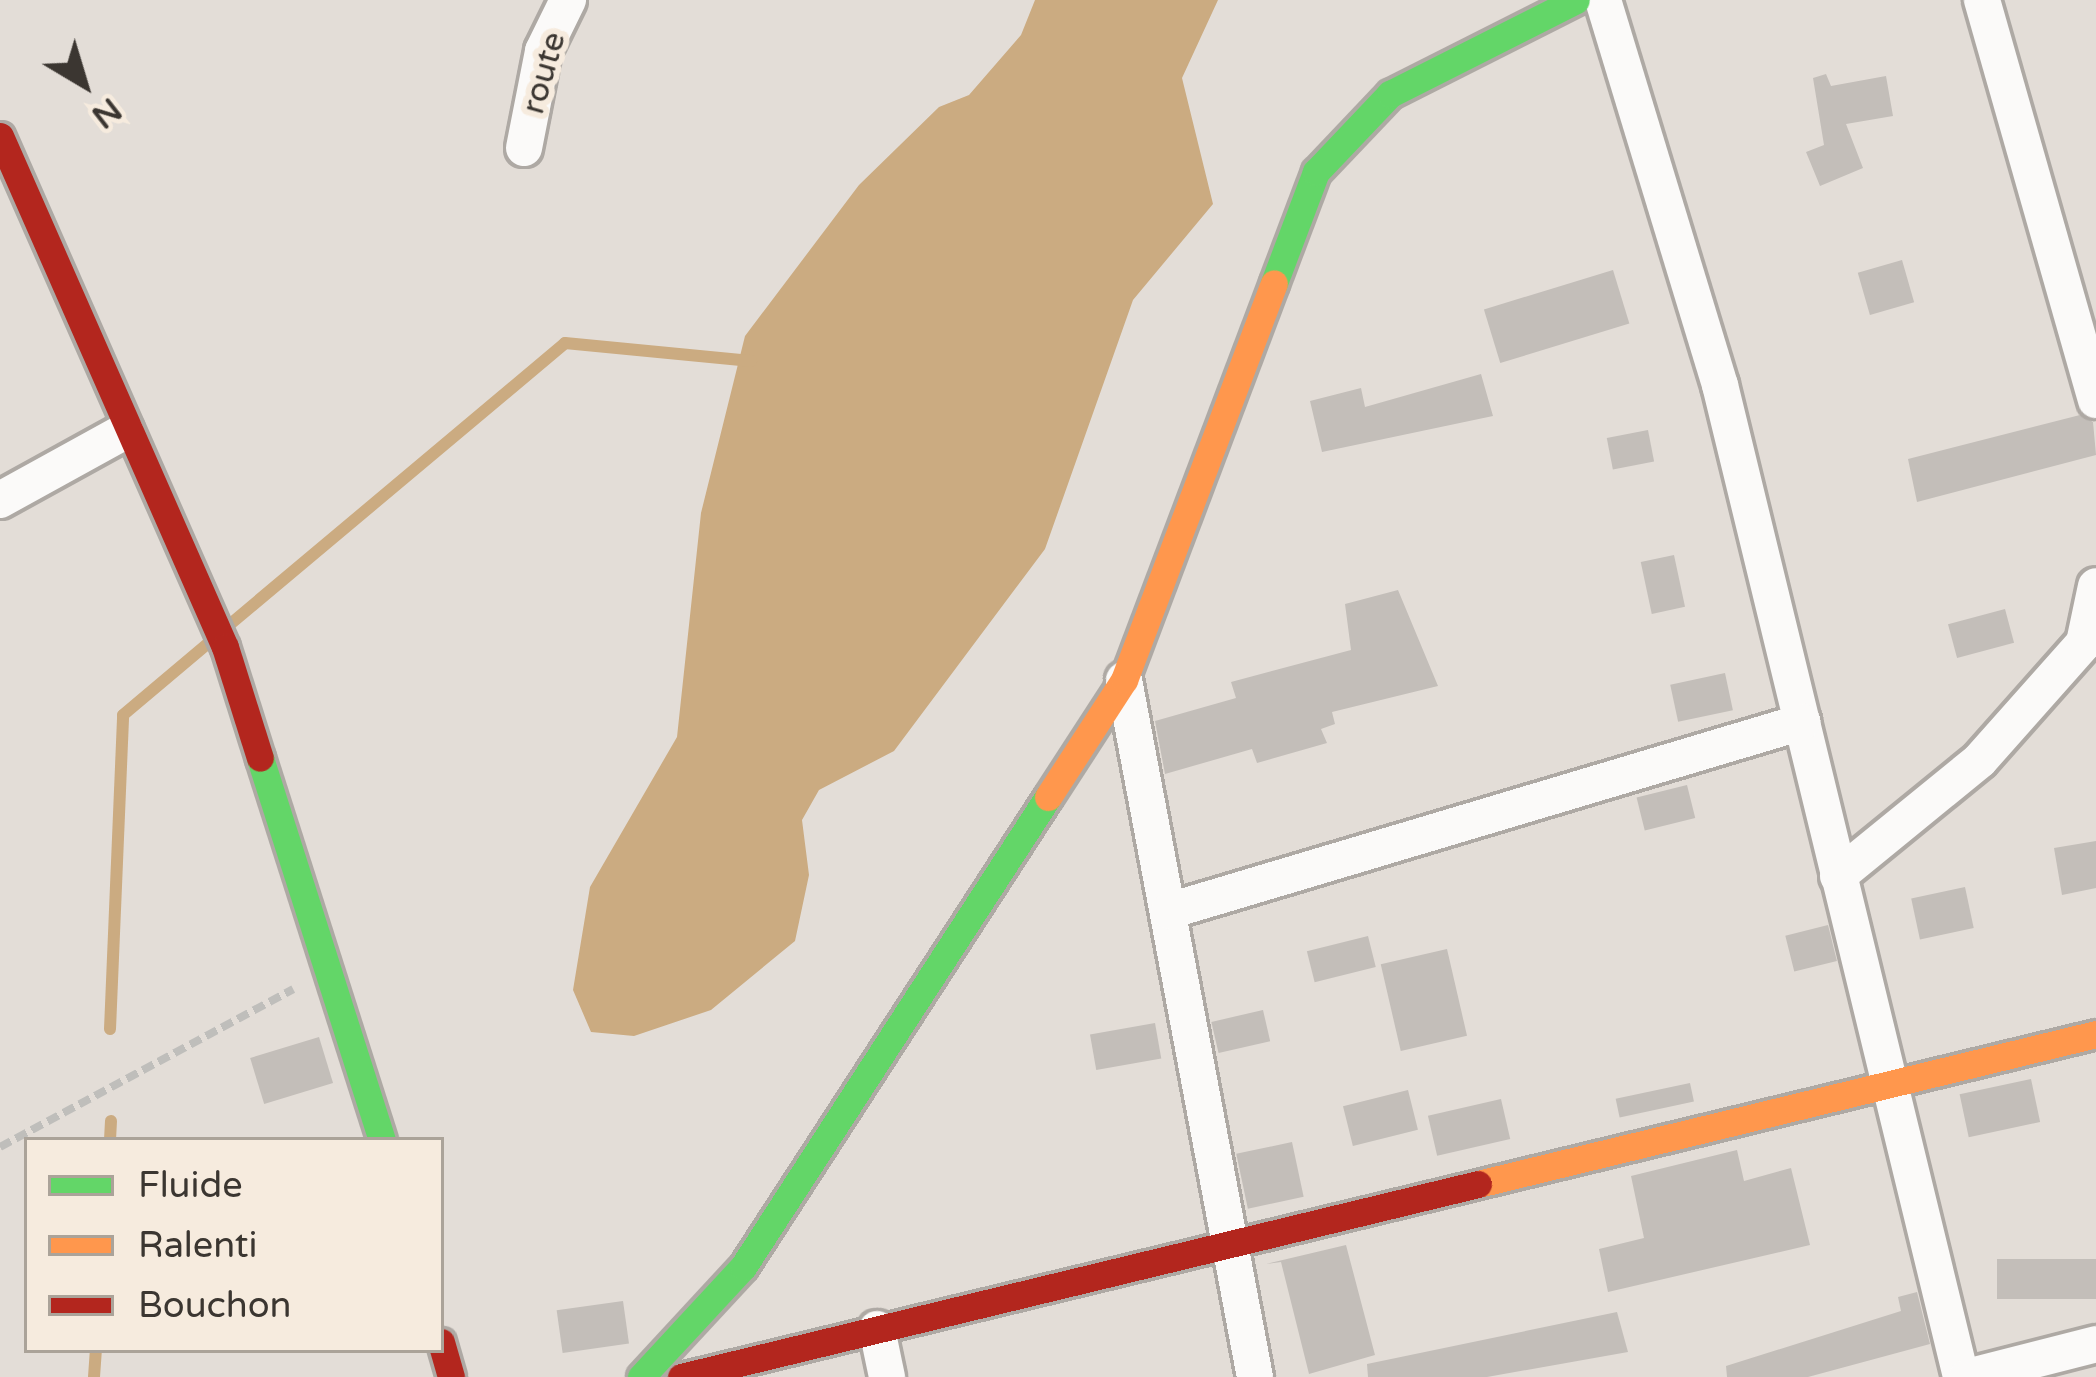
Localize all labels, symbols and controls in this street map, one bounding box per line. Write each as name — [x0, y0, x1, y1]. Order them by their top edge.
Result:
north arrow — [24, 24, 144, 144]
street label: route — [513, 27, 575, 119]
text: N — [84, 89, 129, 136]
legend — [24, 1137, 444, 1353]
text: Fluide — [138, 1164, 243, 1207]
text: Ralenti — [138, 1224, 257, 1267]
text: Bouchon — [138, 1284, 292, 1327]

